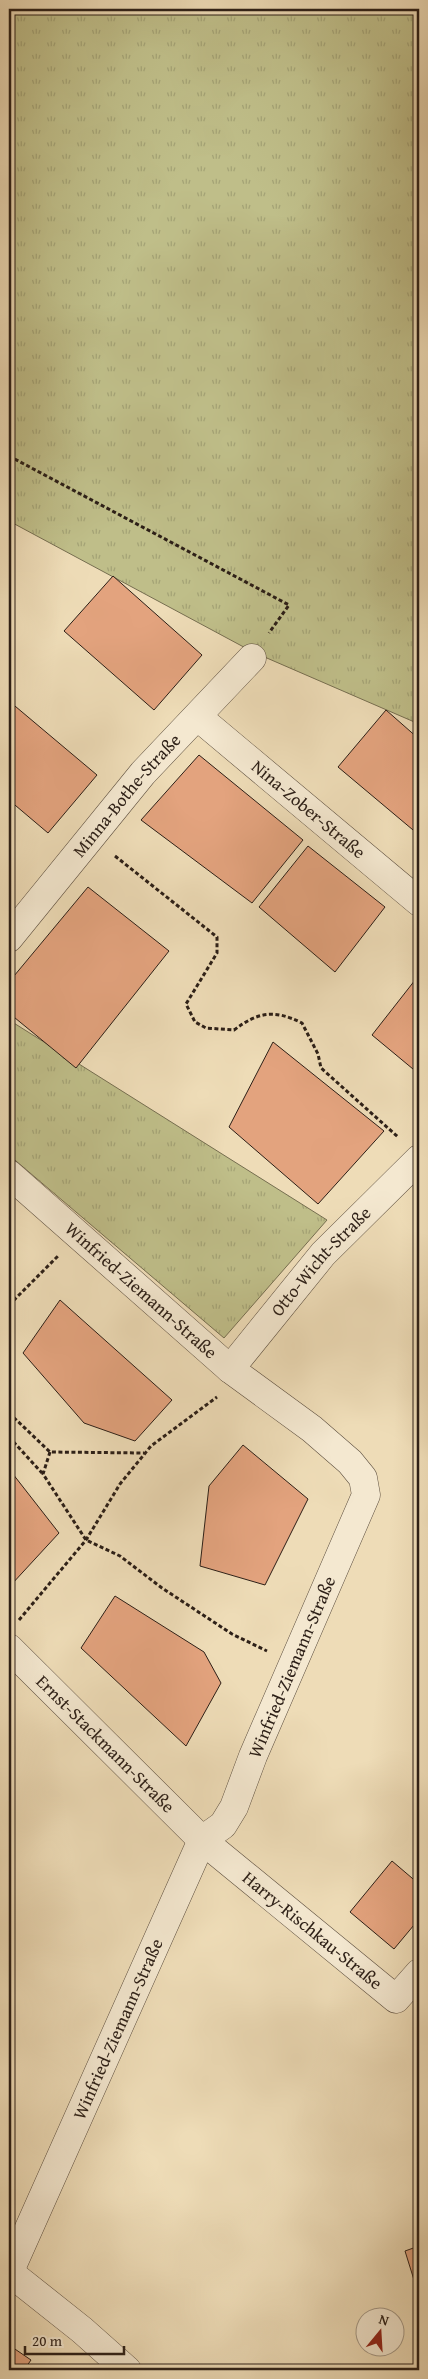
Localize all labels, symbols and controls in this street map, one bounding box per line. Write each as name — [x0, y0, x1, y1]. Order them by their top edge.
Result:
street label: Minna-Bothe-Straße — [66, 727, 187, 863]
street label: Nina-Zober-Straße — [246, 753, 372, 865]
street label: Otto-Wicht-Straße — [264, 1200, 377, 1322]
street label: Winfried-Ziemann-Straße — [59, 1215, 224, 1365]
street label: Winfried-Ziemann-Straße — [241, 1572, 342, 1762]
street label: Ernst-Stackmann-Straße — [30, 1668, 181, 1819]
street label: Harry-Rischkau-Straße — [237, 1864, 389, 1996]
street label: Winfried-Ziemann-Straße — [65, 1934, 170, 2124]
north arrow — [356, 2306, 406, 2356]
text: N — [376, 2309, 392, 2331]
scale bar — [25, 2324, 124, 2356]
text: 20 m — [32, 2330, 63, 2351]

